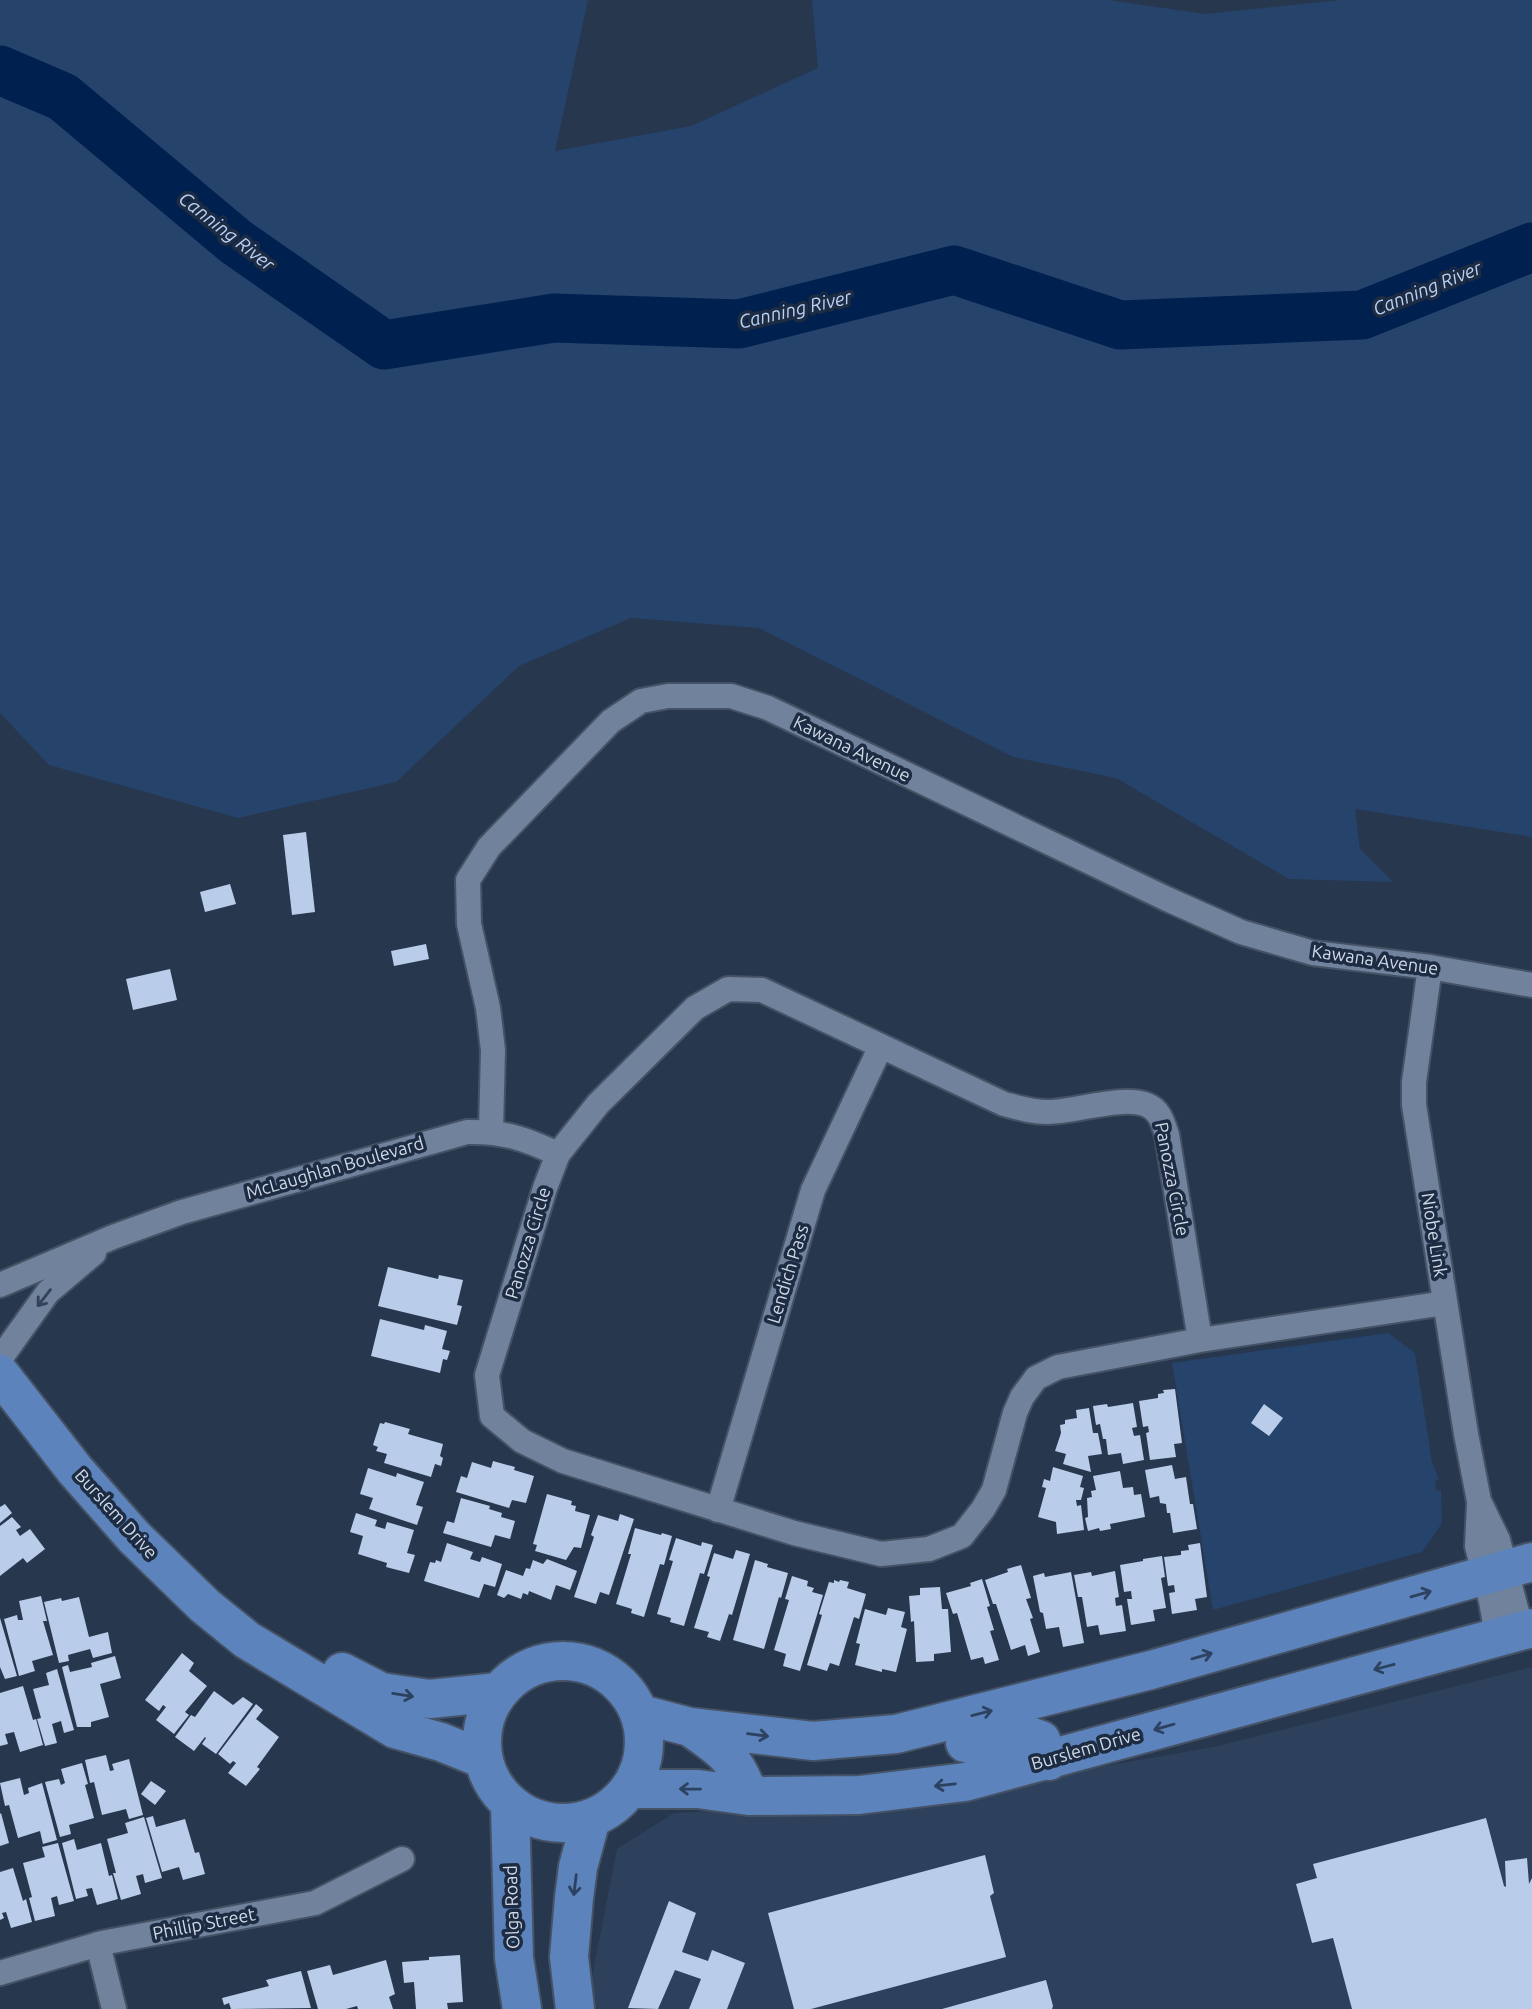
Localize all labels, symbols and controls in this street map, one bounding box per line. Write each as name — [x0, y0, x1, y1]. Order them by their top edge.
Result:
water label: Canning River — [175, 187, 280, 276]
water label: Canning River — [1370, 256, 1485, 320]
water label: Canning River — [736, 285, 854, 333]
street label: Kawana Avenue — [791, 711, 914, 785]
street label: Kawana Avenue — [1311, 940, 1440, 978]
street label: Panozza Circle — [1152, 1120, 1194, 1237]
street label: McLaughlan Boulevard — [244, 1132, 426, 1202]
street label: Panozza Circle — [501, 1184, 554, 1301]
street label: Niobe Link — [1418, 1191, 1452, 1279]
street label: Lendich Pass — [762, 1222, 812, 1326]
one-way arrow — [36, 1289, 51, 1307]
street label: Burslem Drive — [71, 1465, 162, 1562]
one-way arrow — [1410, 1586, 1432, 1599]
one-way arrow — [1190, 1649, 1213, 1662]
one-way arrow — [1373, 1661, 1396, 1674]
one-way arrow — [391, 1689, 413, 1702]
one-way arrow — [970, 1705, 993, 1719]
one-way arrow — [1154, 1721, 1176, 1734]
street label: Burslem Drive — [1029, 1723, 1143, 1773]
one-way arrow — [746, 1728, 769, 1741]
one-way arrow — [934, 1778, 957, 1791]
one-way arrow — [679, 1782, 702, 1796]
street label: Olga Road — [500, 1865, 522, 1949]
one-way arrow — [569, 1874, 582, 1896]
street label: Phillip Street — [151, 1903, 257, 1943]

